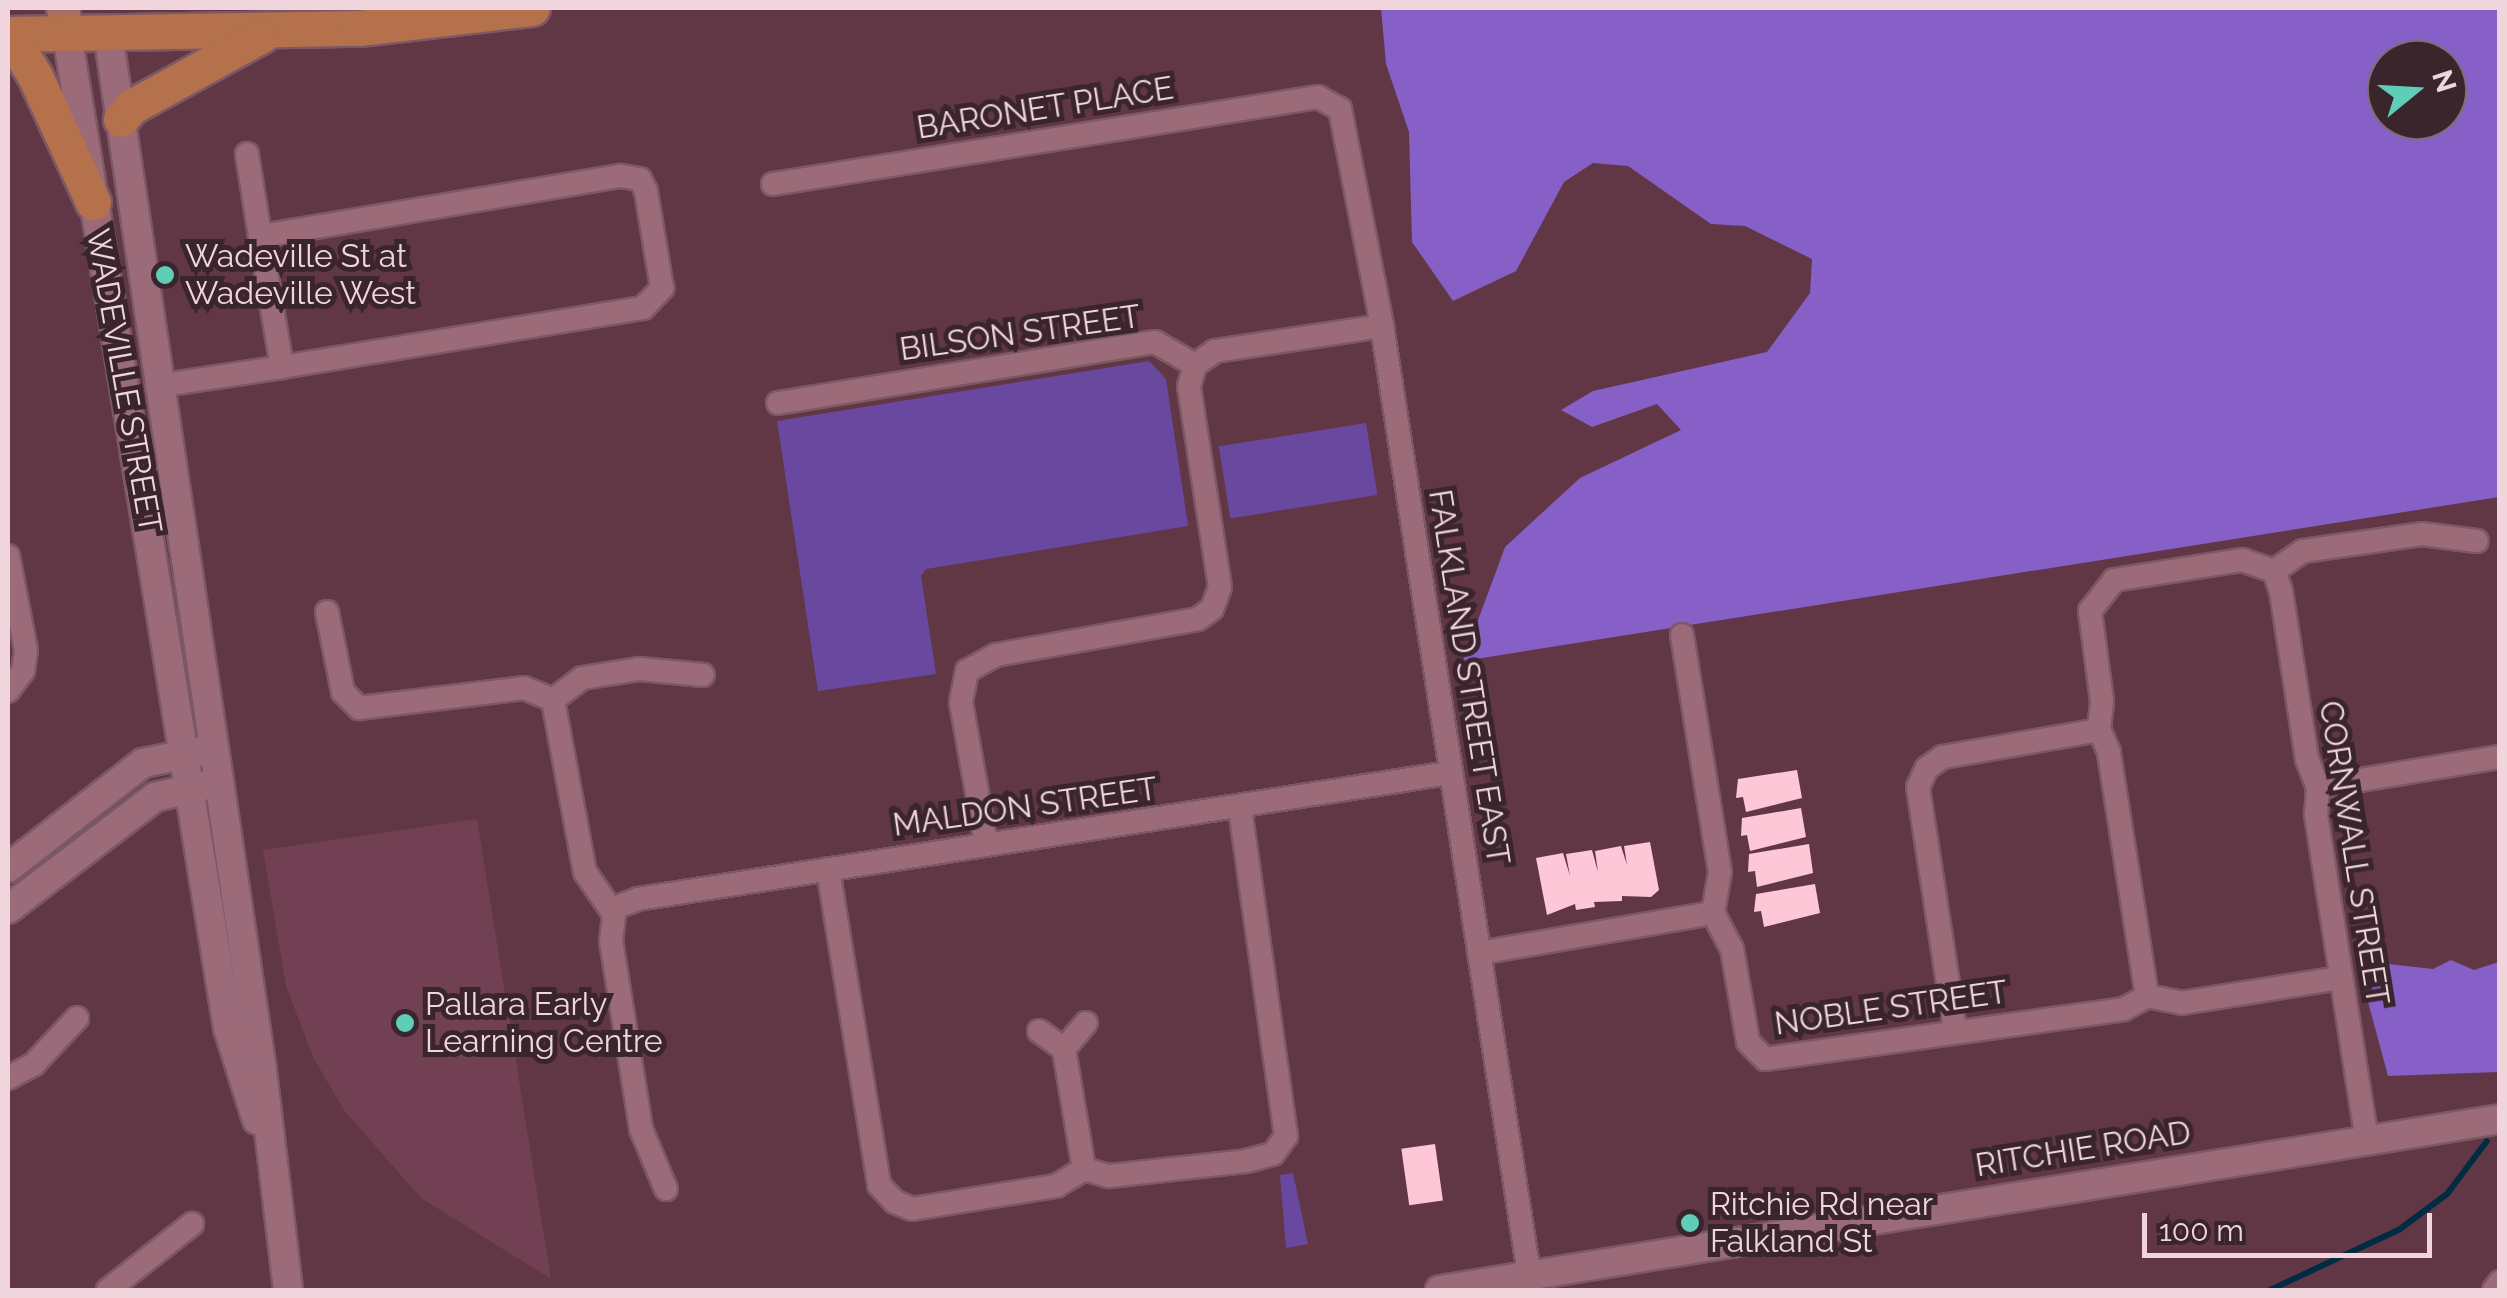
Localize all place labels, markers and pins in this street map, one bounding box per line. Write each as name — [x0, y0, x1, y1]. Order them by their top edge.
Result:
place label: Wadeville St at Wadeville West — [185, 238, 417, 313]
marker: Wadeville St at Wadeville West — [154, 264, 176, 286]
place label: Pallara Early Learning Centre — [425, 986, 662, 1061]
marker: Pallara Early Learning Centre — [394, 1012, 416, 1034]
place label: Ritchie Rd near Falkland St — [1710, 1186, 1933, 1261]
marker: Ritchie Rd near Falkland St — [1679, 1212, 1701, 1234]

